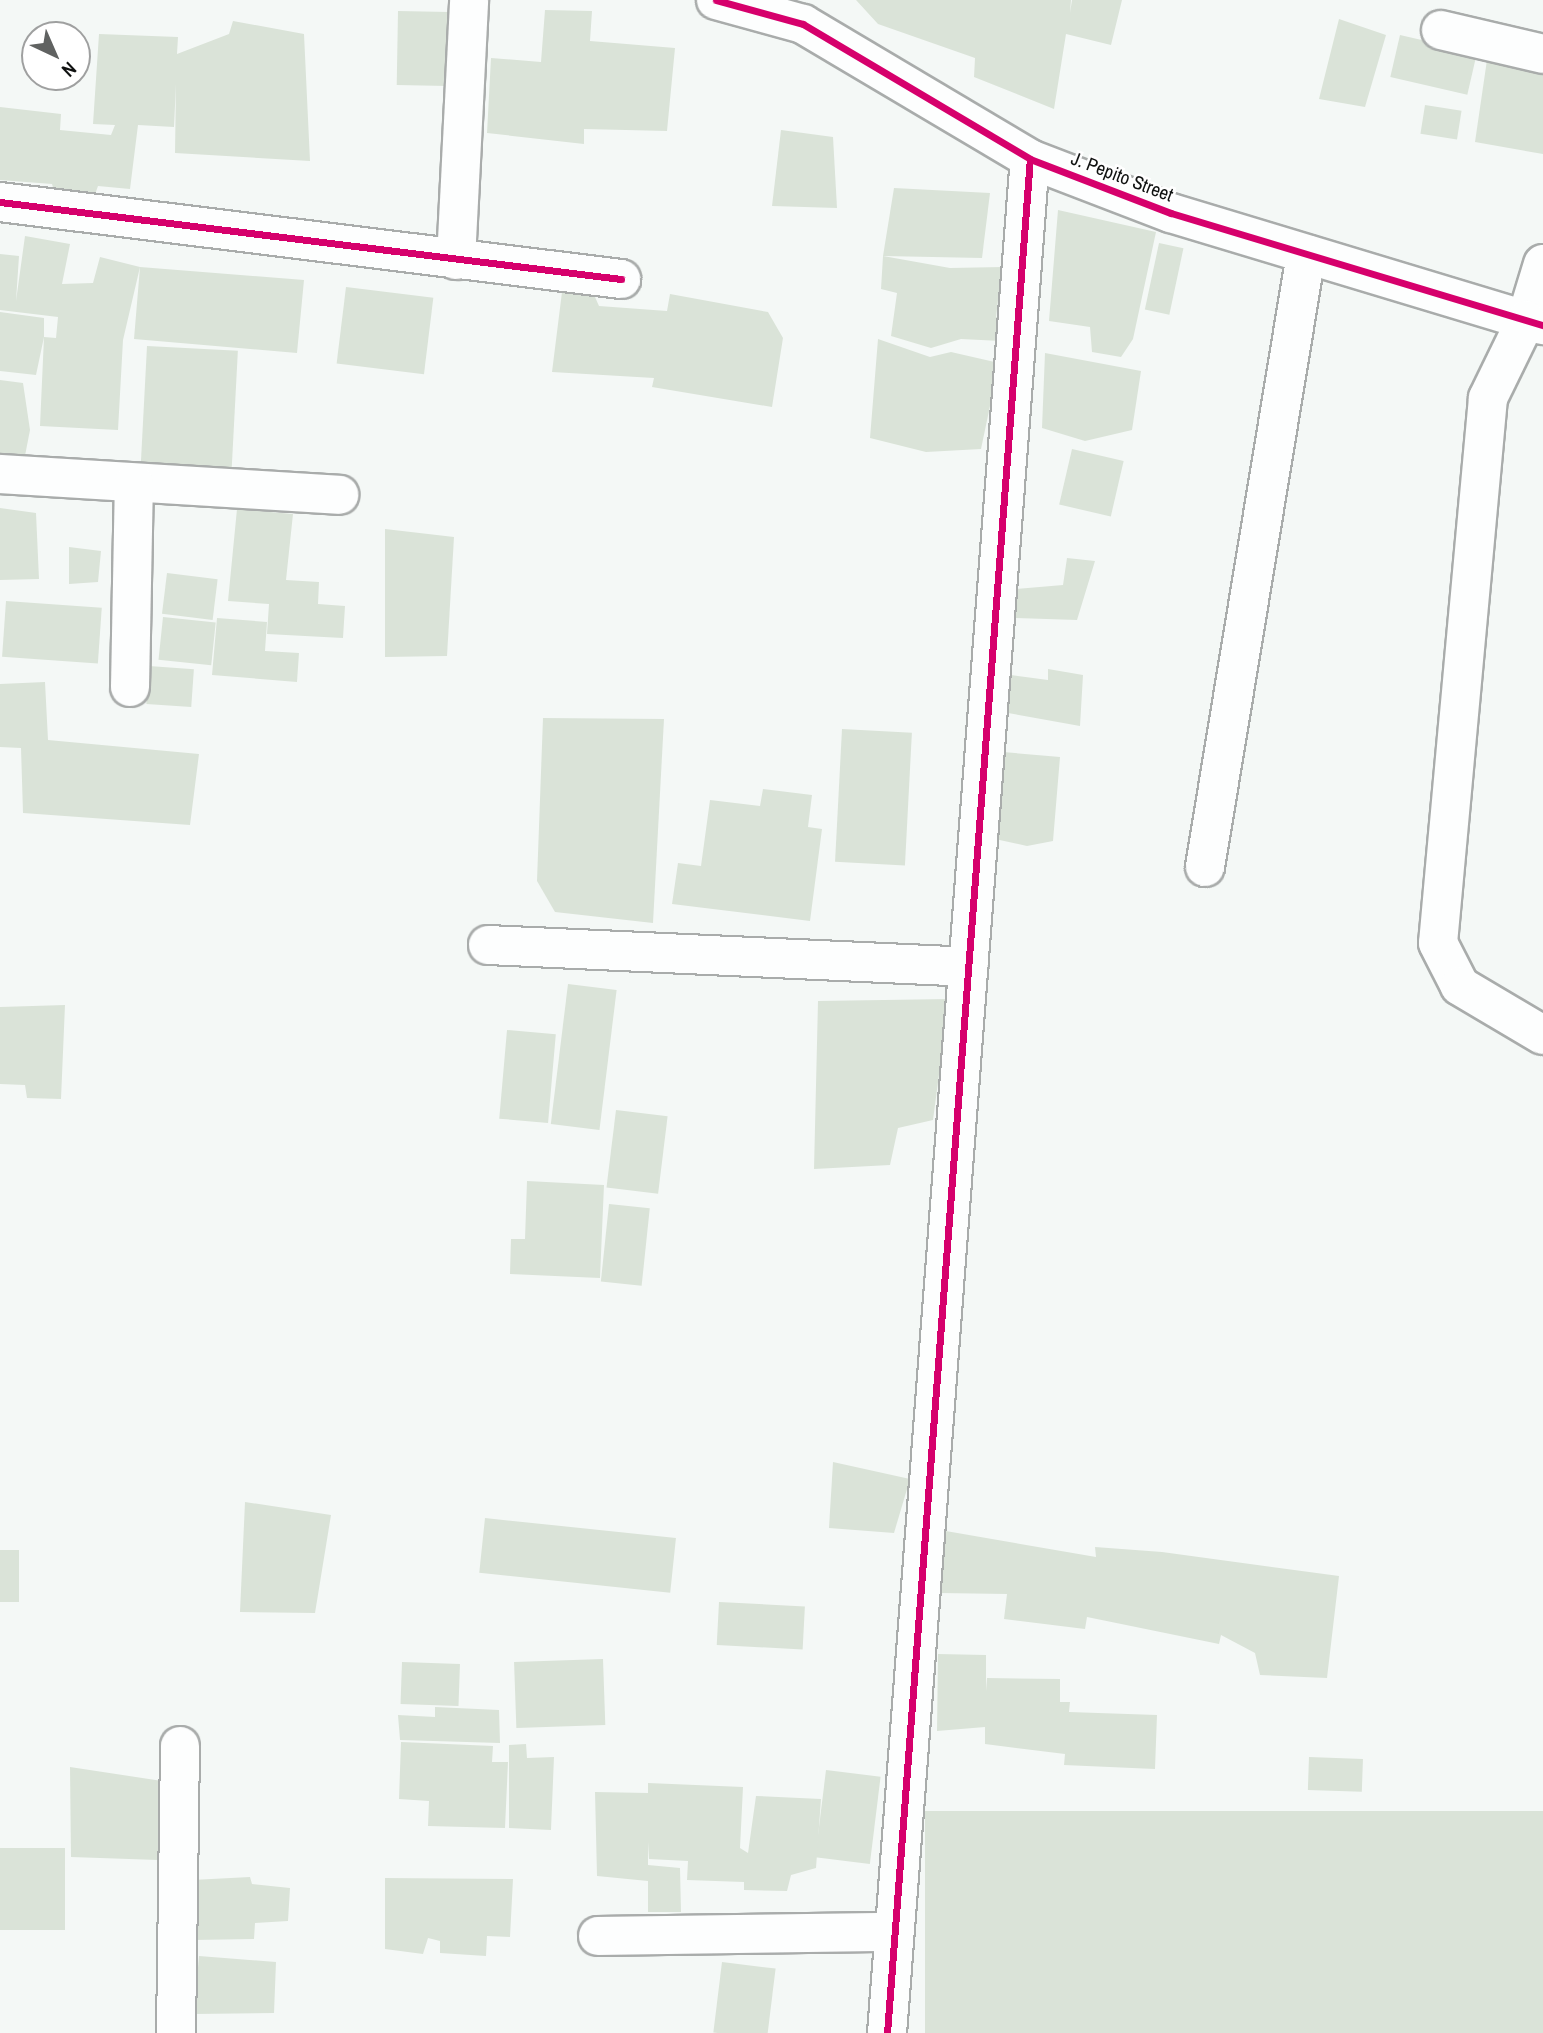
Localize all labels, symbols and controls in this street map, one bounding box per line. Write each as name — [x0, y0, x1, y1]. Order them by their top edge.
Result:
north arrow — [21, 21, 91, 91]
text: N — [56, 56, 82, 83]
street label: J. Pepito Street — [1068, 147, 1176, 207]

